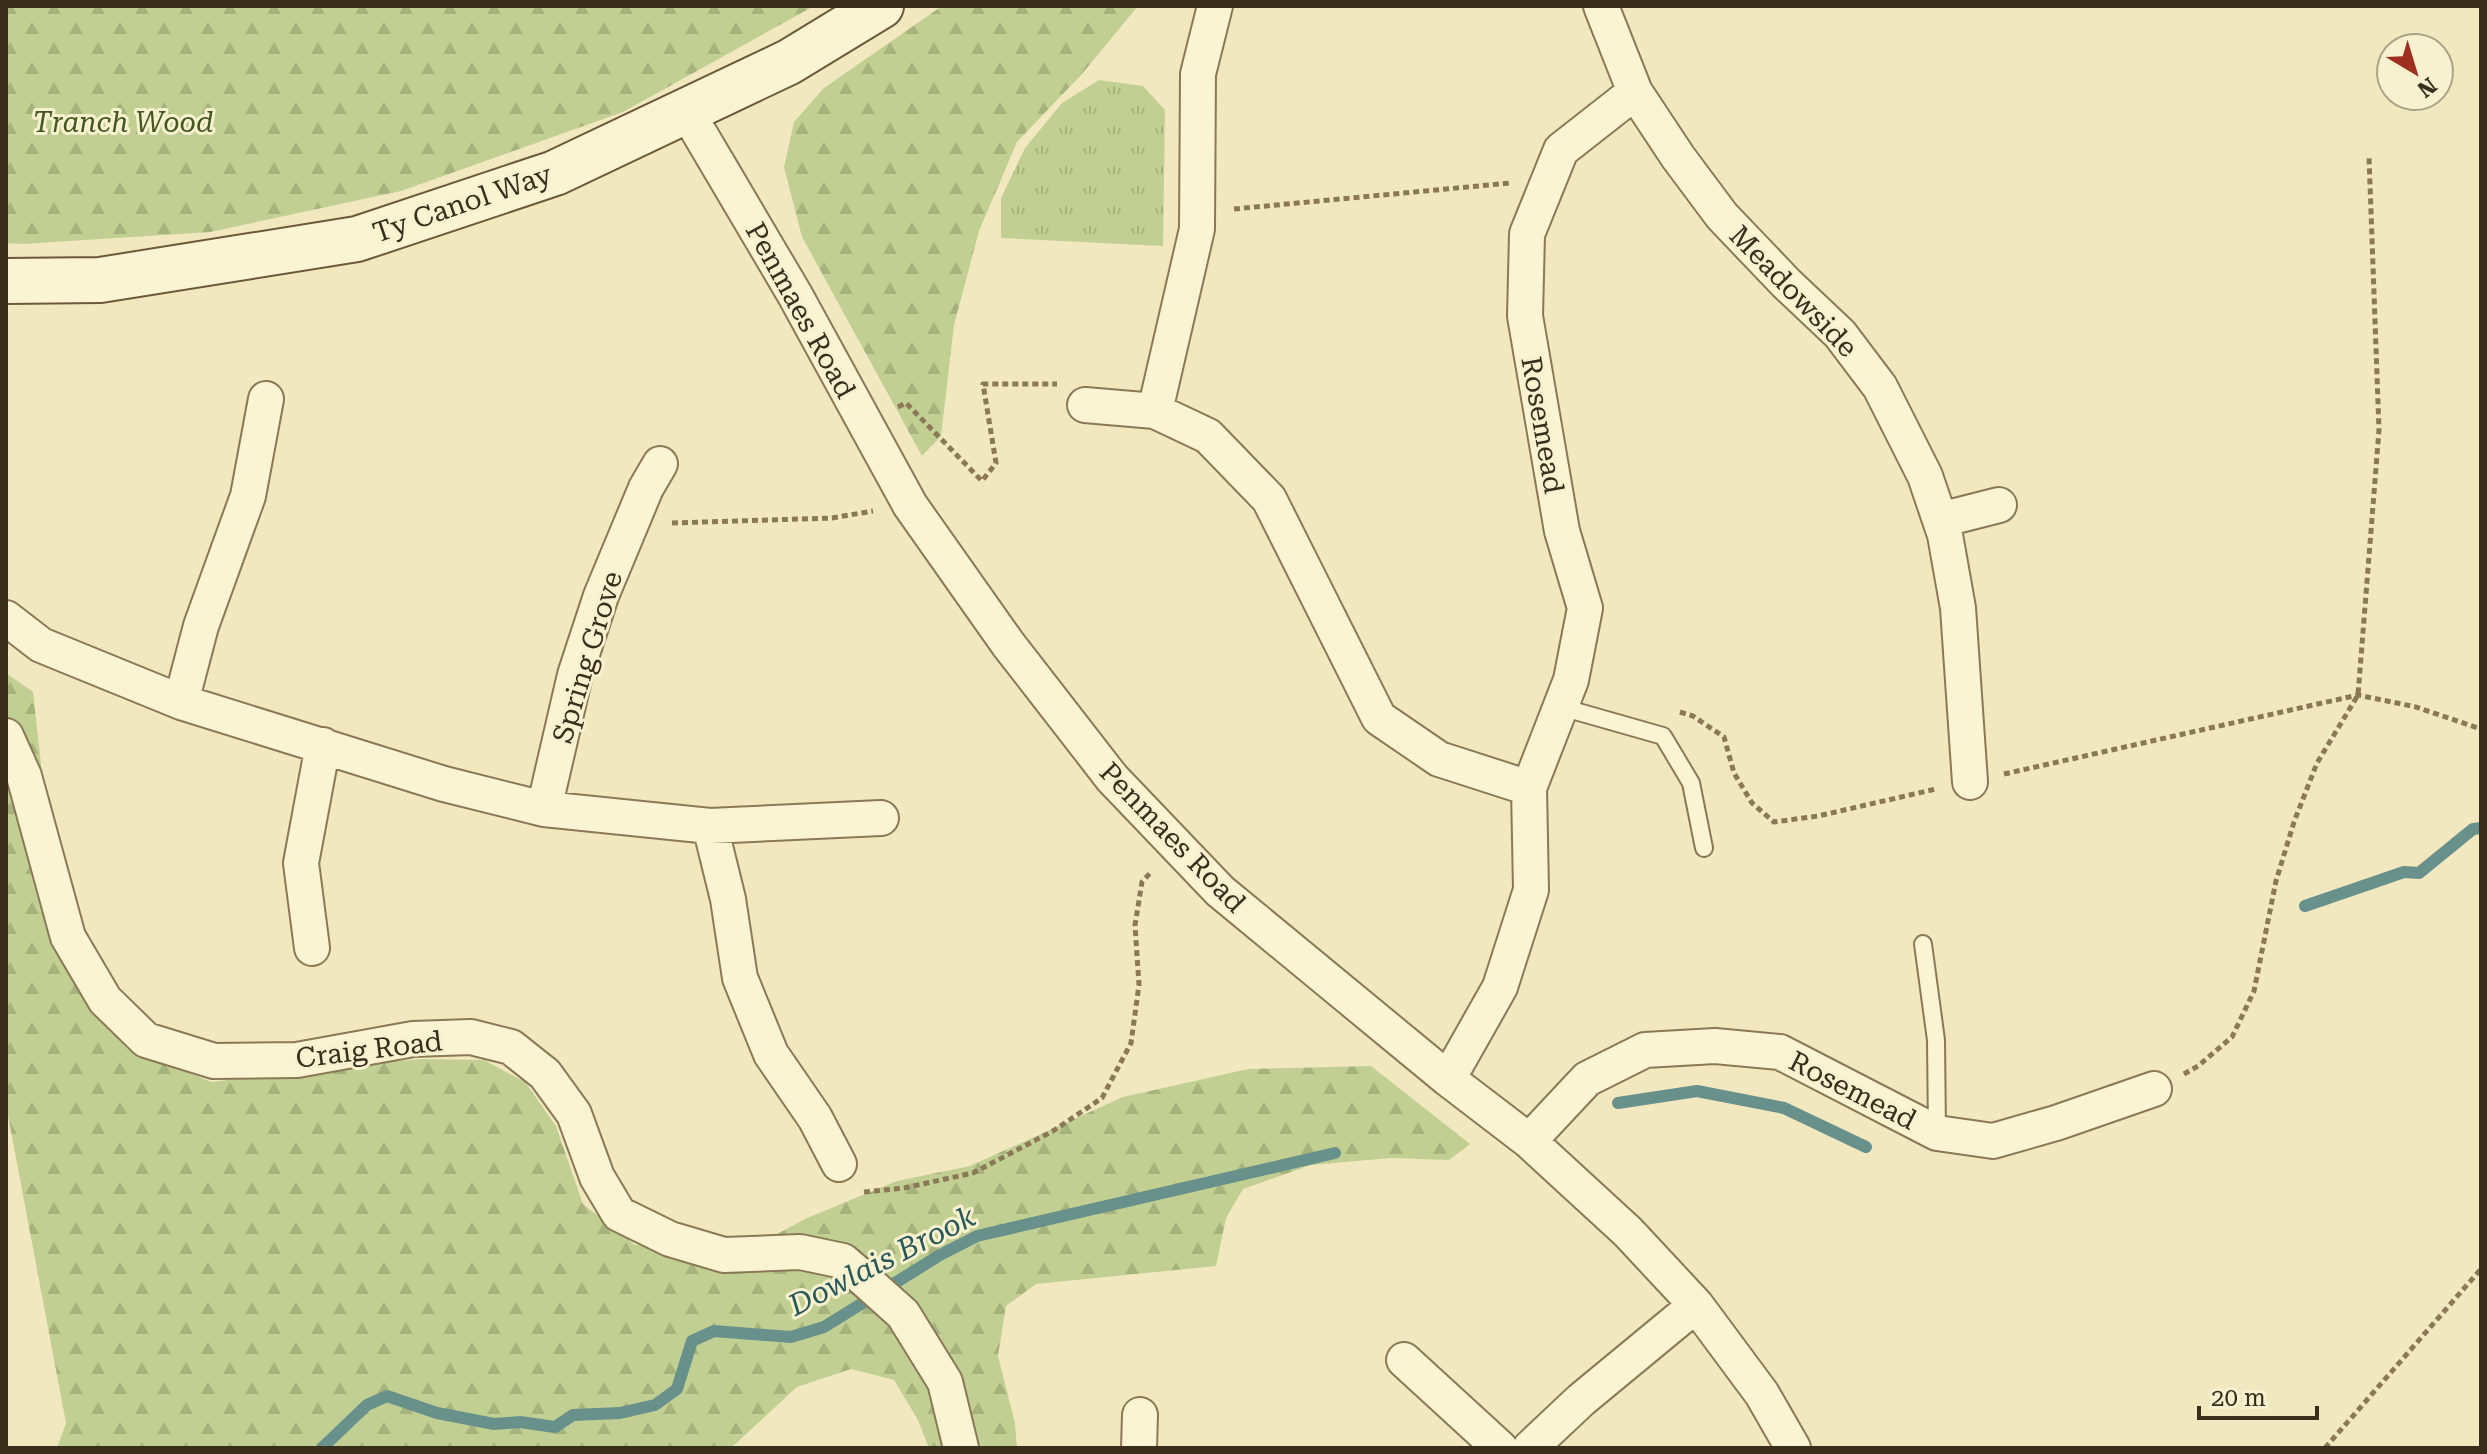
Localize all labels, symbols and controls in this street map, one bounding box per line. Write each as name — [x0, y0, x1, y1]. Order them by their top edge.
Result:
north arrow — [2375, 32, 2455, 112]
text: N — [2413, 72, 2441, 102]
park label: Tranch Wood — [33, 106, 213, 139]
street label: Ty Canol Way — [368, 157, 556, 249]
street label: Penmaes Road — [739, 217, 862, 404]
street label: Meadowside — [1723, 219, 1864, 364]
street label: Rosemead — [1514, 354, 1571, 496]
street label: Spring Grove — [546, 567, 629, 747]
street label: Penmaes Road — [1093, 755, 1253, 919]
street label: Craig Road — [294, 1024, 444, 1075]
street label: Rosemead — [1784, 1044, 1922, 1137]
water label: Dowlais Brook — [782, 1198, 982, 1323]
scale bar — [2199, 1370, 2317, 1420]
text: 20 m — [2211, 1384, 2266, 1412]

